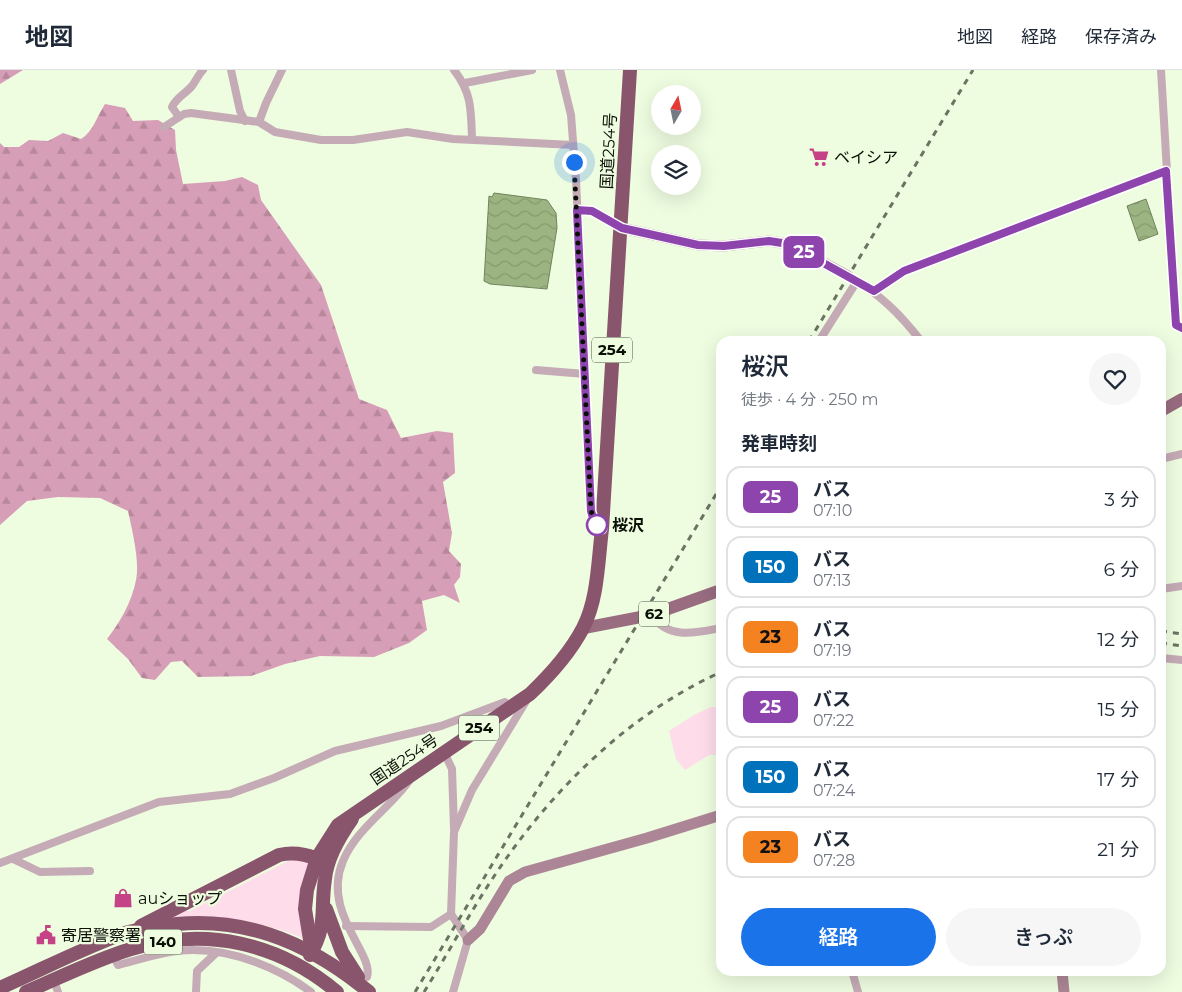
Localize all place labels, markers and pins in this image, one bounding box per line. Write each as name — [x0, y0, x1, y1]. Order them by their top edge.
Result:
supermarket icon: ベイシア — [808, 146, 830, 168]
place label: ベイシア — [834, 148, 898, 167]
marker: 桜沢 — [586, 514, 608, 536]
place label: 桜沢 — [612, 516, 644, 535]
shop icon: auショップ — [112, 887, 134, 909]
place label: auショップ — [138, 889, 222, 908]
public building icon: 寄居警察署 — [35, 924, 57, 946]
place label: 寄居警察署 — [61, 926, 141, 945]

